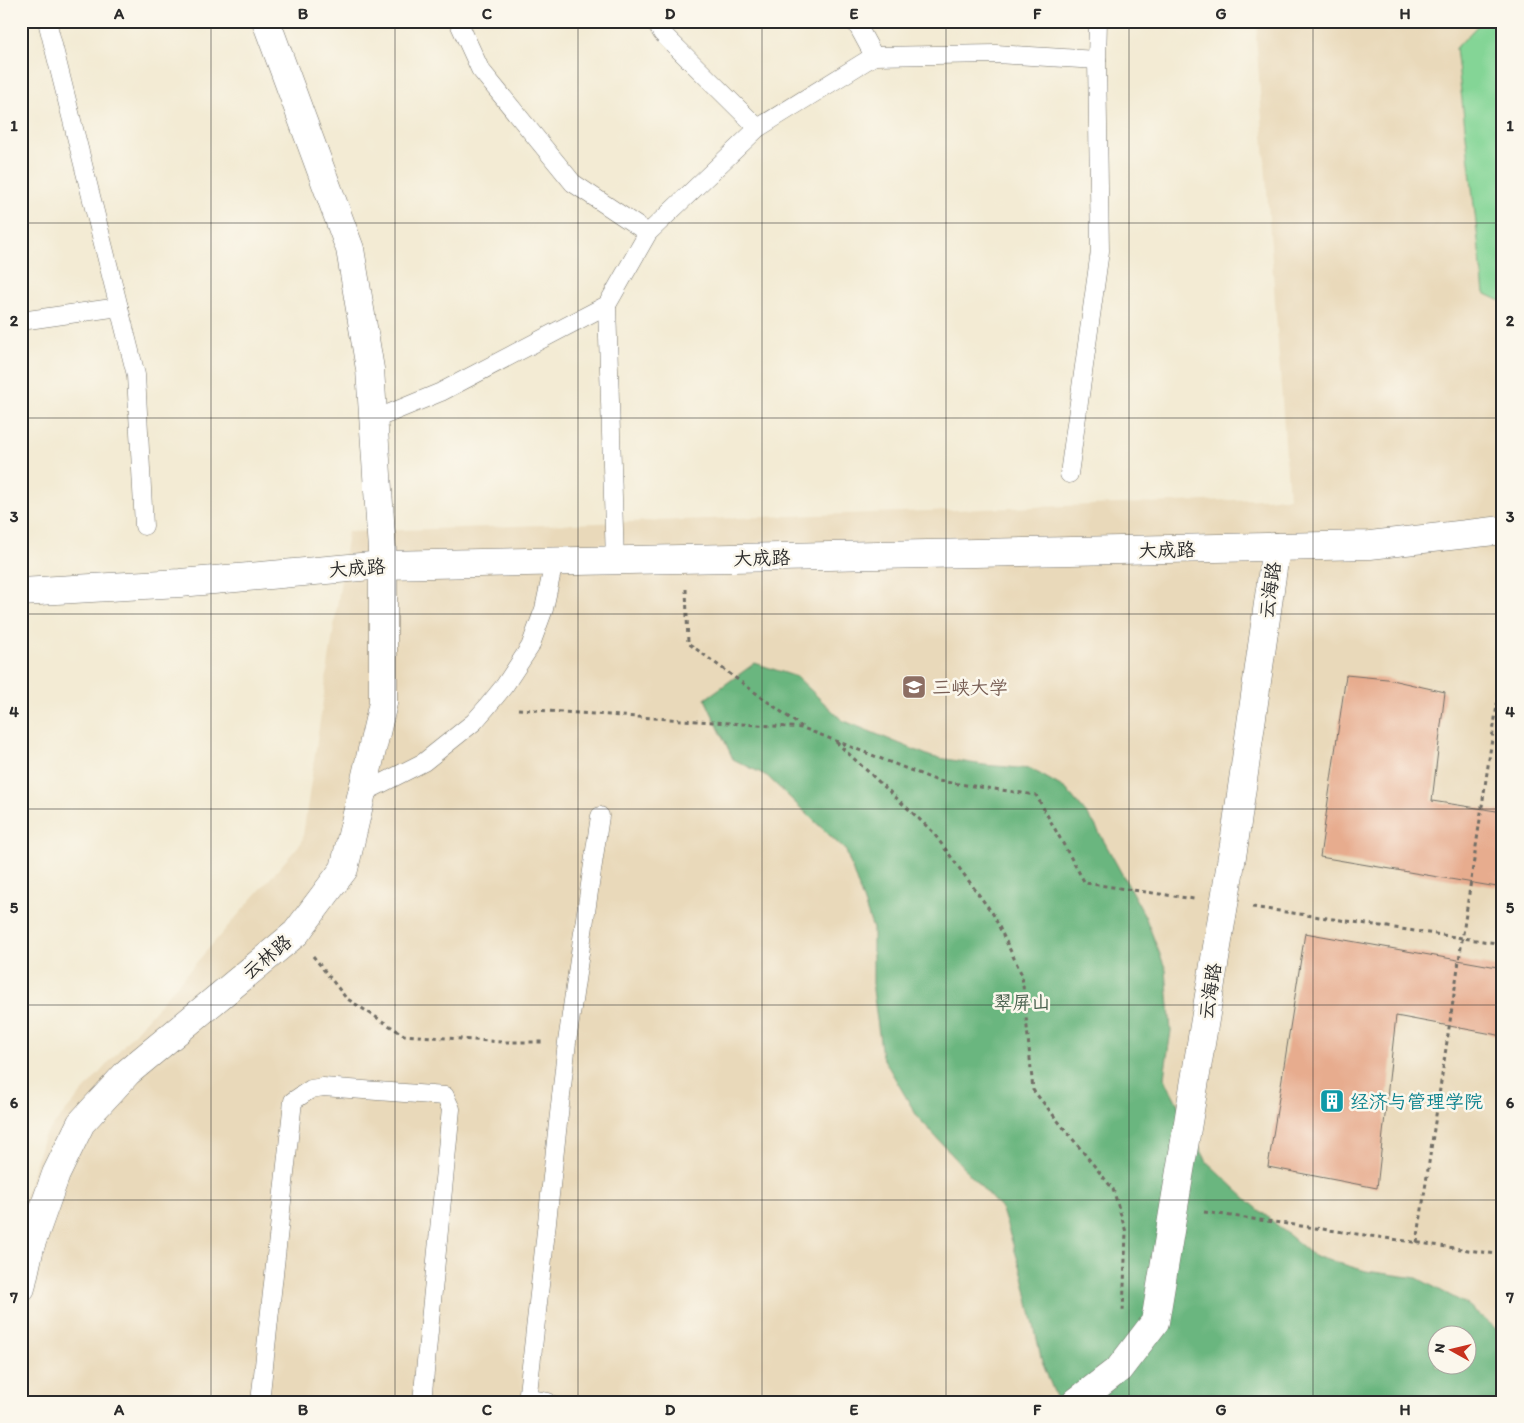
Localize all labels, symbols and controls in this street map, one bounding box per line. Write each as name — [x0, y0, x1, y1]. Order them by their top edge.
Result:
text: A — [113, 4, 125, 23]
text: B — [298, 4, 309, 23]
text: C — [482, 4, 493, 23]
text: D — [665, 4, 676, 23]
text: E — [850, 4, 859, 23]
text: F — [1033, 4, 1042, 23]
text: G — [1215, 4, 1227, 23]
text: H — [1399, 4, 1411, 23]
text: 1 — [10, 116, 18, 135]
text: 1 — [1506, 116, 1514, 135]
text: 2 — [10, 311, 19, 330]
text: 2 — [1506, 311, 1515, 330]
text: 3 — [10, 507, 19, 526]
text: 3 — [1506, 507, 1515, 526]
street label: 大成路 — [1138, 538, 1196, 562]
street label: 大成路 — [733, 546, 791, 570]
street label: 大成路 — [328, 555, 386, 581]
street label: 云海路 — [1255, 560, 1285, 620]
school or university icon: 三峡大学 — [901, 674, 927, 700]
place label: 三峡大学 — [932, 676, 1008, 699]
text: 4 — [9, 702, 19, 721]
text: 4 — [1505, 702, 1515, 721]
text: 5 — [10, 898, 19, 917]
text: 5 — [1506, 898, 1515, 917]
street label: 云林路 — [238, 930, 296, 984]
street label: 云海路 — [1194, 961, 1226, 1021]
park label: 翠屏山 — [993, 991, 1051, 1014]
building icon: 经济与管理学院 — [1319, 1088, 1345, 1114]
place label: 经济与管理学院 — [1350, 1090, 1483, 1113]
text: 6 — [10, 1093, 19, 1112]
text: 6 — [1506, 1093, 1515, 1112]
text: 7 — [9, 1288, 18, 1307]
text: 7 — [1505, 1288, 1514, 1307]
north arrow — [1426, 1326, 1476, 1376]
text: N — [1431, 1342, 1449, 1354]
text: A — [113, 1400, 125, 1419]
text: B — [298, 1400, 309, 1419]
text: C — [482, 1400, 493, 1419]
text: D — [665, 1400, 676, 1419]
text: E — [850, 1400, 859, 1419]
text: F — [1033, 1400, 1042, 1419]
text: G — [1215, 1400, 1227, 1419]
text: H — [1399, 1400, 1411, 1419]

